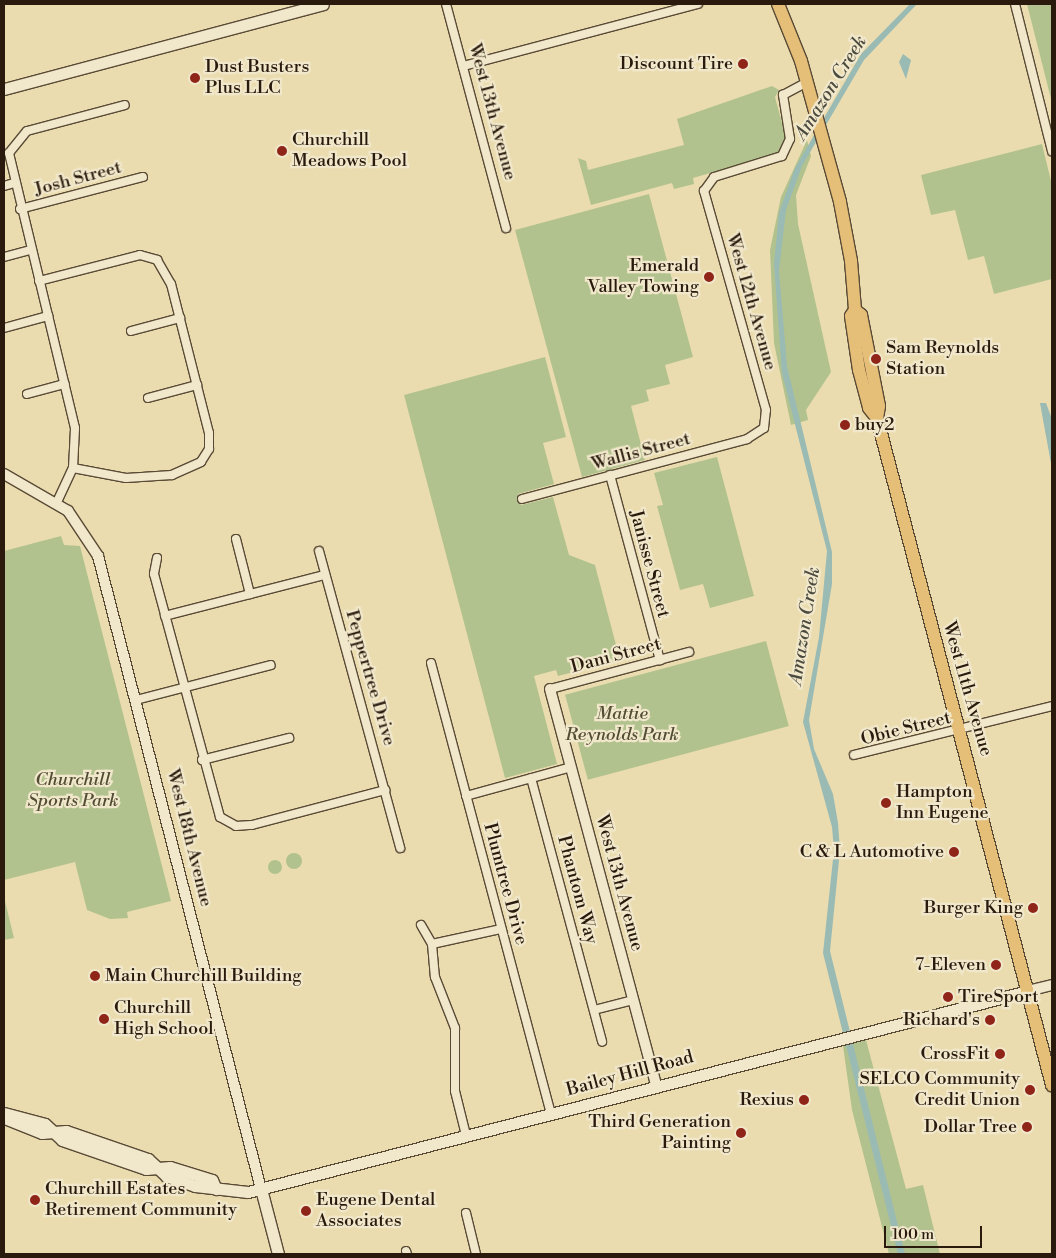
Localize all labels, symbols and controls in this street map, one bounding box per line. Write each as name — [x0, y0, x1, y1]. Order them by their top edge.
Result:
water label: Amazon Creek — [790, 32, 872, 144]
street label: West 13th Avenue — [463, 41, 521, 183]
place label: Discount Tire — [620, 53, 733, 75]
place label: Dust Busters Plus LLC — [205, 57, 309, 100]
marker: Discount Tire — [737, 58, 749, 70]
marker: Dust Busters Plus LLC — [189, 72, 201, 84]
place label: Churchill Meadows Pool — [292, 130, 407, 172]
marker: Churchill Meadows Pool — [276, 145, 288, 157]
street label: Josh Street — [32, 157, 124, 201]
street label: West 12th Avenue — [721, 231, 781, 373]
place label: Emerald Valley Towing — [587, 256, 699, 298]
marker: Emerald Valley Towing — [703, 271, 715, 283]
place label: Sam Reynolds Station — [886, 338, 999, 380]
marker: Sam Reynolds Station — [870, 353, 882, 365]
place label: buy2 — [855, 414, 895, 436]
marker: buy2 — [839, 419, 851, 431]
street label: Wallis Street — [589, 428, 693, 476]
street label: Janisse Street — [624, 508, 674, 620]
water label: Amazon Creek — [784, 566, 826, 686]
street label: Peppertree Drive — [340, 608, 400, 748]
street label: West 11th Avenue — [937, 619, 997, 759]
street label: Dani Street — [569, 634, 663, 678]
park label: Mattie Reynolds Park — [565, 704, 679, 746]
street label: Obie Street — [859, 707, 953, 751]
street label: West 18th Avenue — [161, 767, 217, 909]
park label: Churchill Sports Park — [27, 770, 119, 812]
place label: Hampton Inn Eugene — [896, 782, 989, 824]
marker: Hampton Inn Eugene — [880, 797, 892, 809]
street label: West 13th Avenue — [590, 812, 648, 954]
street label: Plumtree Drive — [478, 821, 532, 947]
street label: Phantom Way — [552, 833, 602, 947]
place label: C & L Automotive — [800, 841, 944, 863]
marker: C & L Automotive — [948, 846, 960, 858]
place label: Burger King — [924, 897, 1023, 919]
marker: Burger King — [1027, 902, 1039, 914]
place label: 7-Eleven — [915, 954, 986, 976]
marker: 7-Eleven — [990, 959, 1002, 971]
place label: Main Churchill Building — [105, 965, 302, 987]
marker: Main Churchill Building — [89, 970, 101, 982]
place label: TireSport — [958, 986, 1039, 1008]
marker: TireSport — [942, 991, 954, 1003]
place label: Churchill High School — [114, 998, 214, 1040]
place label: Richard's — [903, 1009, 980, 1031]
marker: Churchill High School — [98, 1013, 110, 1025]
marker: Richard's — [984, 1014, 996, 1026]
place label: CrossFit — [920, 1043, 990, 1065]
street label: Bailey Hill Road — [564, 1047, 696, 1101]
marker: CrossFit — [994, 1048, 1006, 1060]
place label: SELCO Community Credit Union — [860, 1069, 1020, 1112]
marker: SELCO Community Credit Union — [1024, 1084, 1036, 1096]
place label: Rexius — [739, 1089, 794, 1111]
marker: Rexius — [798, 1094, 810, 1106]
place label: Third Generation Painting — [588, 1112, 731, 1154]
place label: Dollar Tree — [924, 1116, 1017, 1138]
marker: Dollar Tree — [1021, 1121, 1033, 1133]
marker: Third Generation Painting — [735, 1127, 747, 1139]
place label: Churchill Estates Retirement Community — [45, 1179, 237, 1222]
place label: Eugene Dental Associates — [316, 1190, 435, 1232]
marker: Churchill Estates Retirement Community — [29, 1194, 41, 1206]
marker: Eugene Dental Associates — [300, 1205, 312, 1217]
scale bar — [886, 1216, 984, 1248]
text: 100 m — [892, 1225, 934, 1244]

